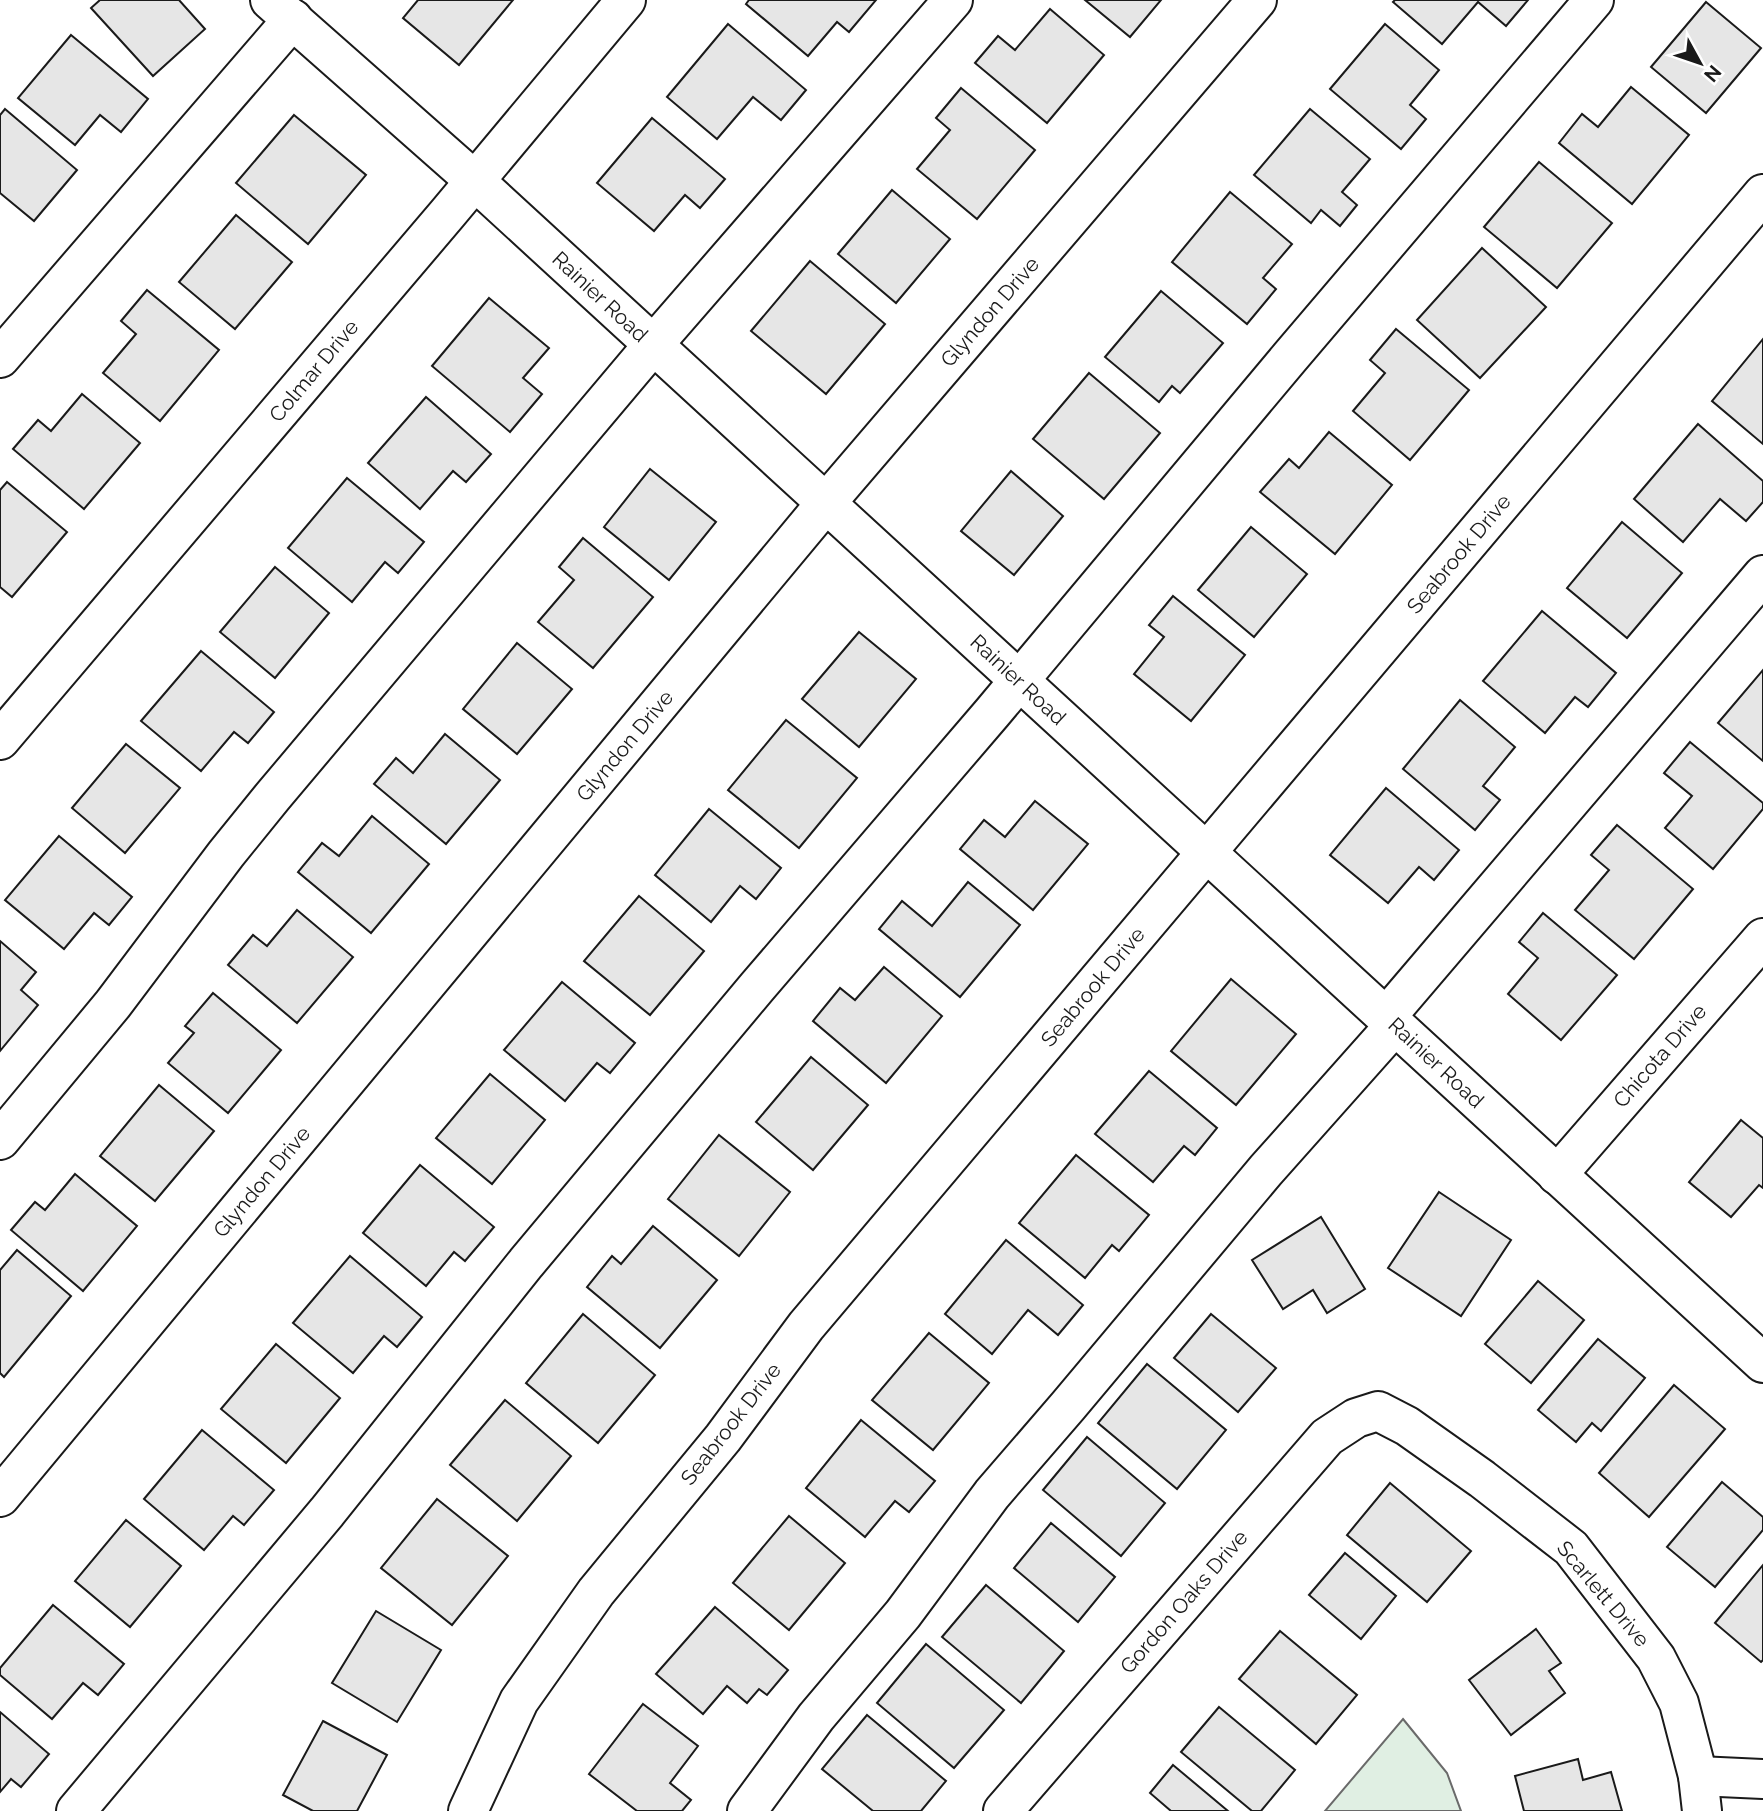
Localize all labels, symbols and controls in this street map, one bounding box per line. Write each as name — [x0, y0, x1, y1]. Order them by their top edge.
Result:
north arrow — [1665, 28, 1735, 98]
text: N — [1700, 61, 1726, 87]
street label: Rainier Road — [547, 246, 653, 347]
street label: Glyndon Drive — [935, 252, 1044, 372]
street label: Colmar Drive — [264, 314, 364, 427]
street label: Seabrook Drive — [1401, 489, 1516, 618]
street label: Rainier Road — [965, 629, 1071, 730]
street label: Glyndon Drive — [571, 685, 678, 806]
street label: Seabrook Drive — [1035, 922, 1150, 1051]
street label: Chicota Drive — [1608, 999, 1711, 1113]
street label: Rainier Road — [1383, 1012, 1489, 1113]
street label: Glyndon Drive — [208, 1121, 315, 1242]
street label: Seabrook Drive — [675, 1358, 786, 1490]
street label: Gordon Oaks Drive — [1115, 1525, 1253, 1678]
street label: Scarlett Drive — [1552, 1536, 1655, 1652]

